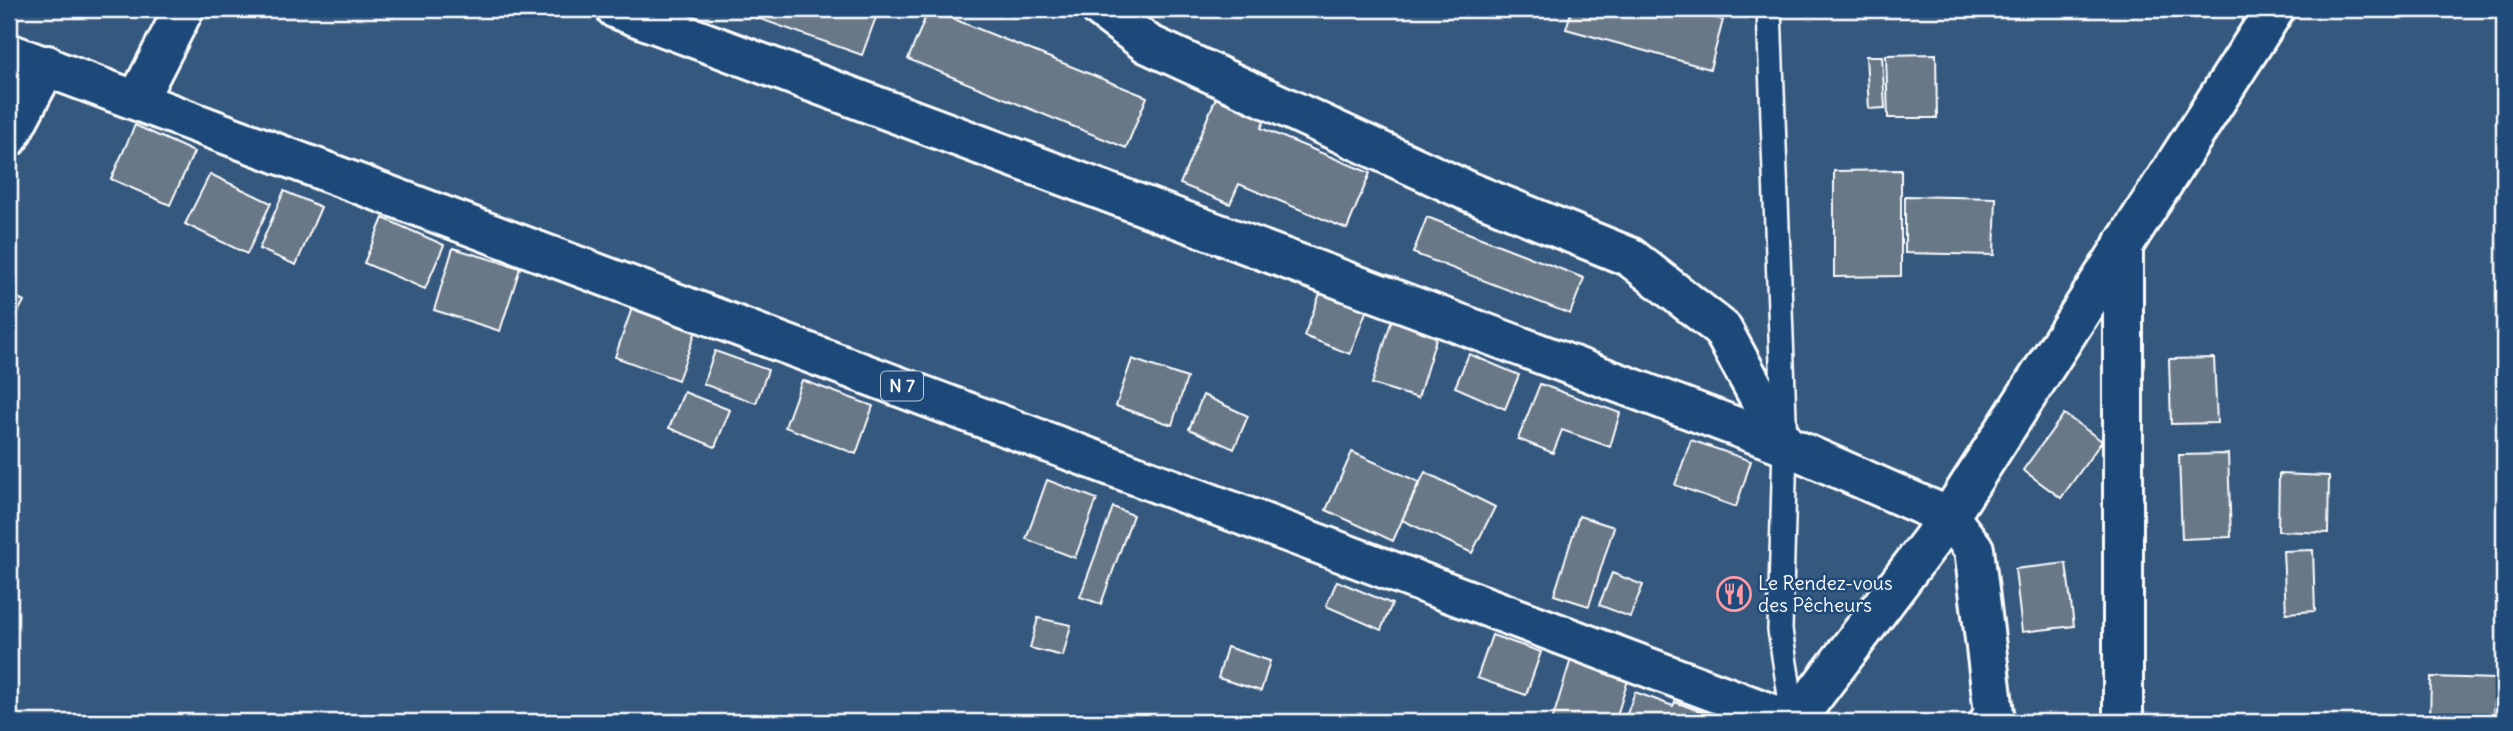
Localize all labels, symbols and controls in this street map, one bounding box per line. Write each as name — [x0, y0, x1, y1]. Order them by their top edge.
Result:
road number: N 7 — [881, 372, 923, 400]
place label: Le Rendez-vous des Pêcheurs — [1758, 571, 1893, 617]
restaurant icon: Le Rendez-vous des Pêcheurs — [1715, 575, 1753, 613]

